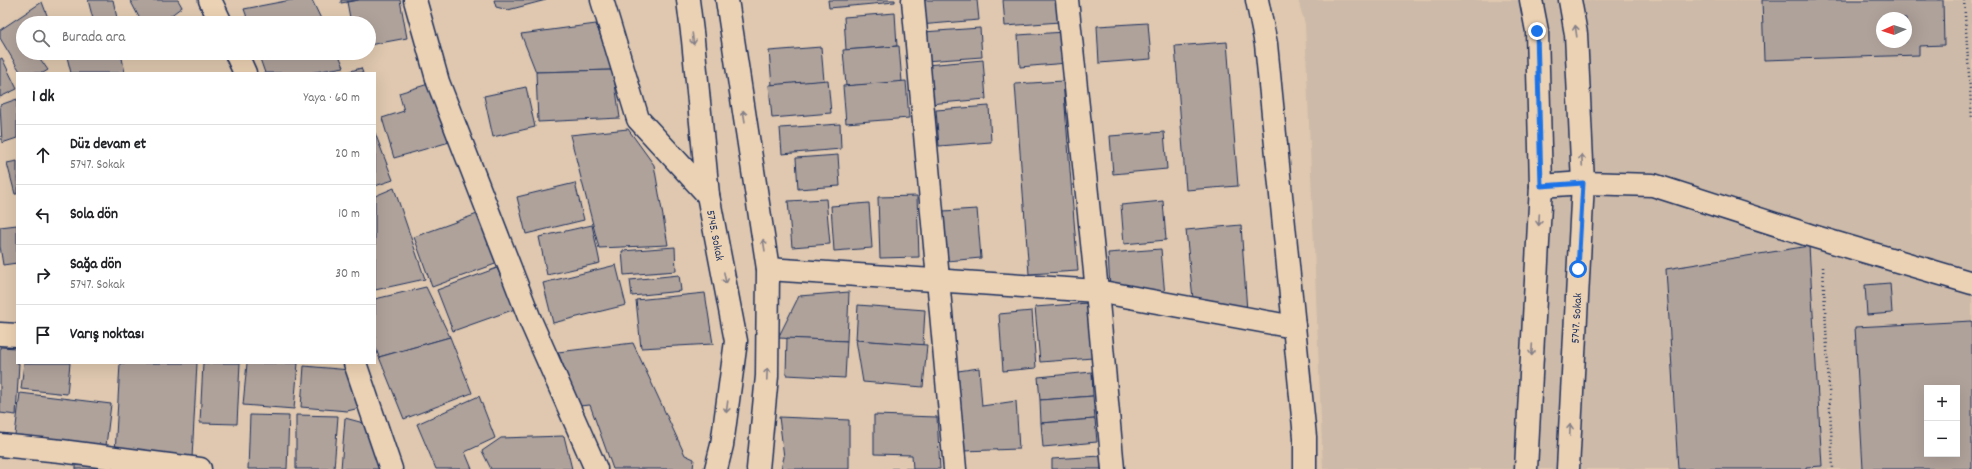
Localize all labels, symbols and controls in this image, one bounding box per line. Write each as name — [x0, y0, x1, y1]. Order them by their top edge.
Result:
north arrow — [1876, 12, 1912, 48]
search box — [16, 16, 376, 60]
route end — [1528, 22, 1546, 40]
one-way arrow — [1572, 25, 1580, 38]
icon: search — [30, 27, 52, 49]
text: Burada ara — [62, 27, 125, 49]
one-way arrow — [689, 32, 697, 45]
text: 1 dk — [32, 86, 55, 110]
text: Yaya · 60 m — [303, 89, 360, 108]
one-way arrow — [740, 110, 748, 123]
text: Düz devam et — [70, 134, 146, 156]
icon: ahead — [32, 144, 54, 166]
text: 20 m — [335, 145, 360, 164]
one-way arrow — [1579, 154, 1586, 167]
text: 5747. Sokak — [70, 156, 125, 175]
icon: left — [32, 204, 54, 226]
text: Sola dön — [70, 204, 118, 226]
text: 10 m — [338, 205, 360, 224]
street label: 5745. Sokak — [701, 209, 727, 263]
one-way arrow — [1535, 213, 1543, 226]
one-way arrow — [760, 239, 768, 252]
text: Sağa dön — [70, 254, 121, 276]
route start — [1569, 260, 1587, 278]
icon: right — [32, 264, 54, 286]
text: 30 m — [335, 265, 360, 284]
one-way arrow — [721, 271, 729, 284]
text: 5747. Sokak — [70, 276, 125, 295]
street label: 5747. Sokak — [1568, 292, 1587, 344]
icon: arrive — [32, 324, 54, 346]
text: Varış noktası — [70, 324, 144, 346]
one-way arrow — [1529, 343, 1536, 356]
one-way arrow — [763, 368, 771, 381]
map controls — [1924, 385, 1960, 457]
button: + — [1924, 385, 1960, 421]
one-way arrow — [723, 400, 731, 413]
button: − — [1924, 421, 1960, 457]
one-way arrow — [1566, 424, 1573, 437]

